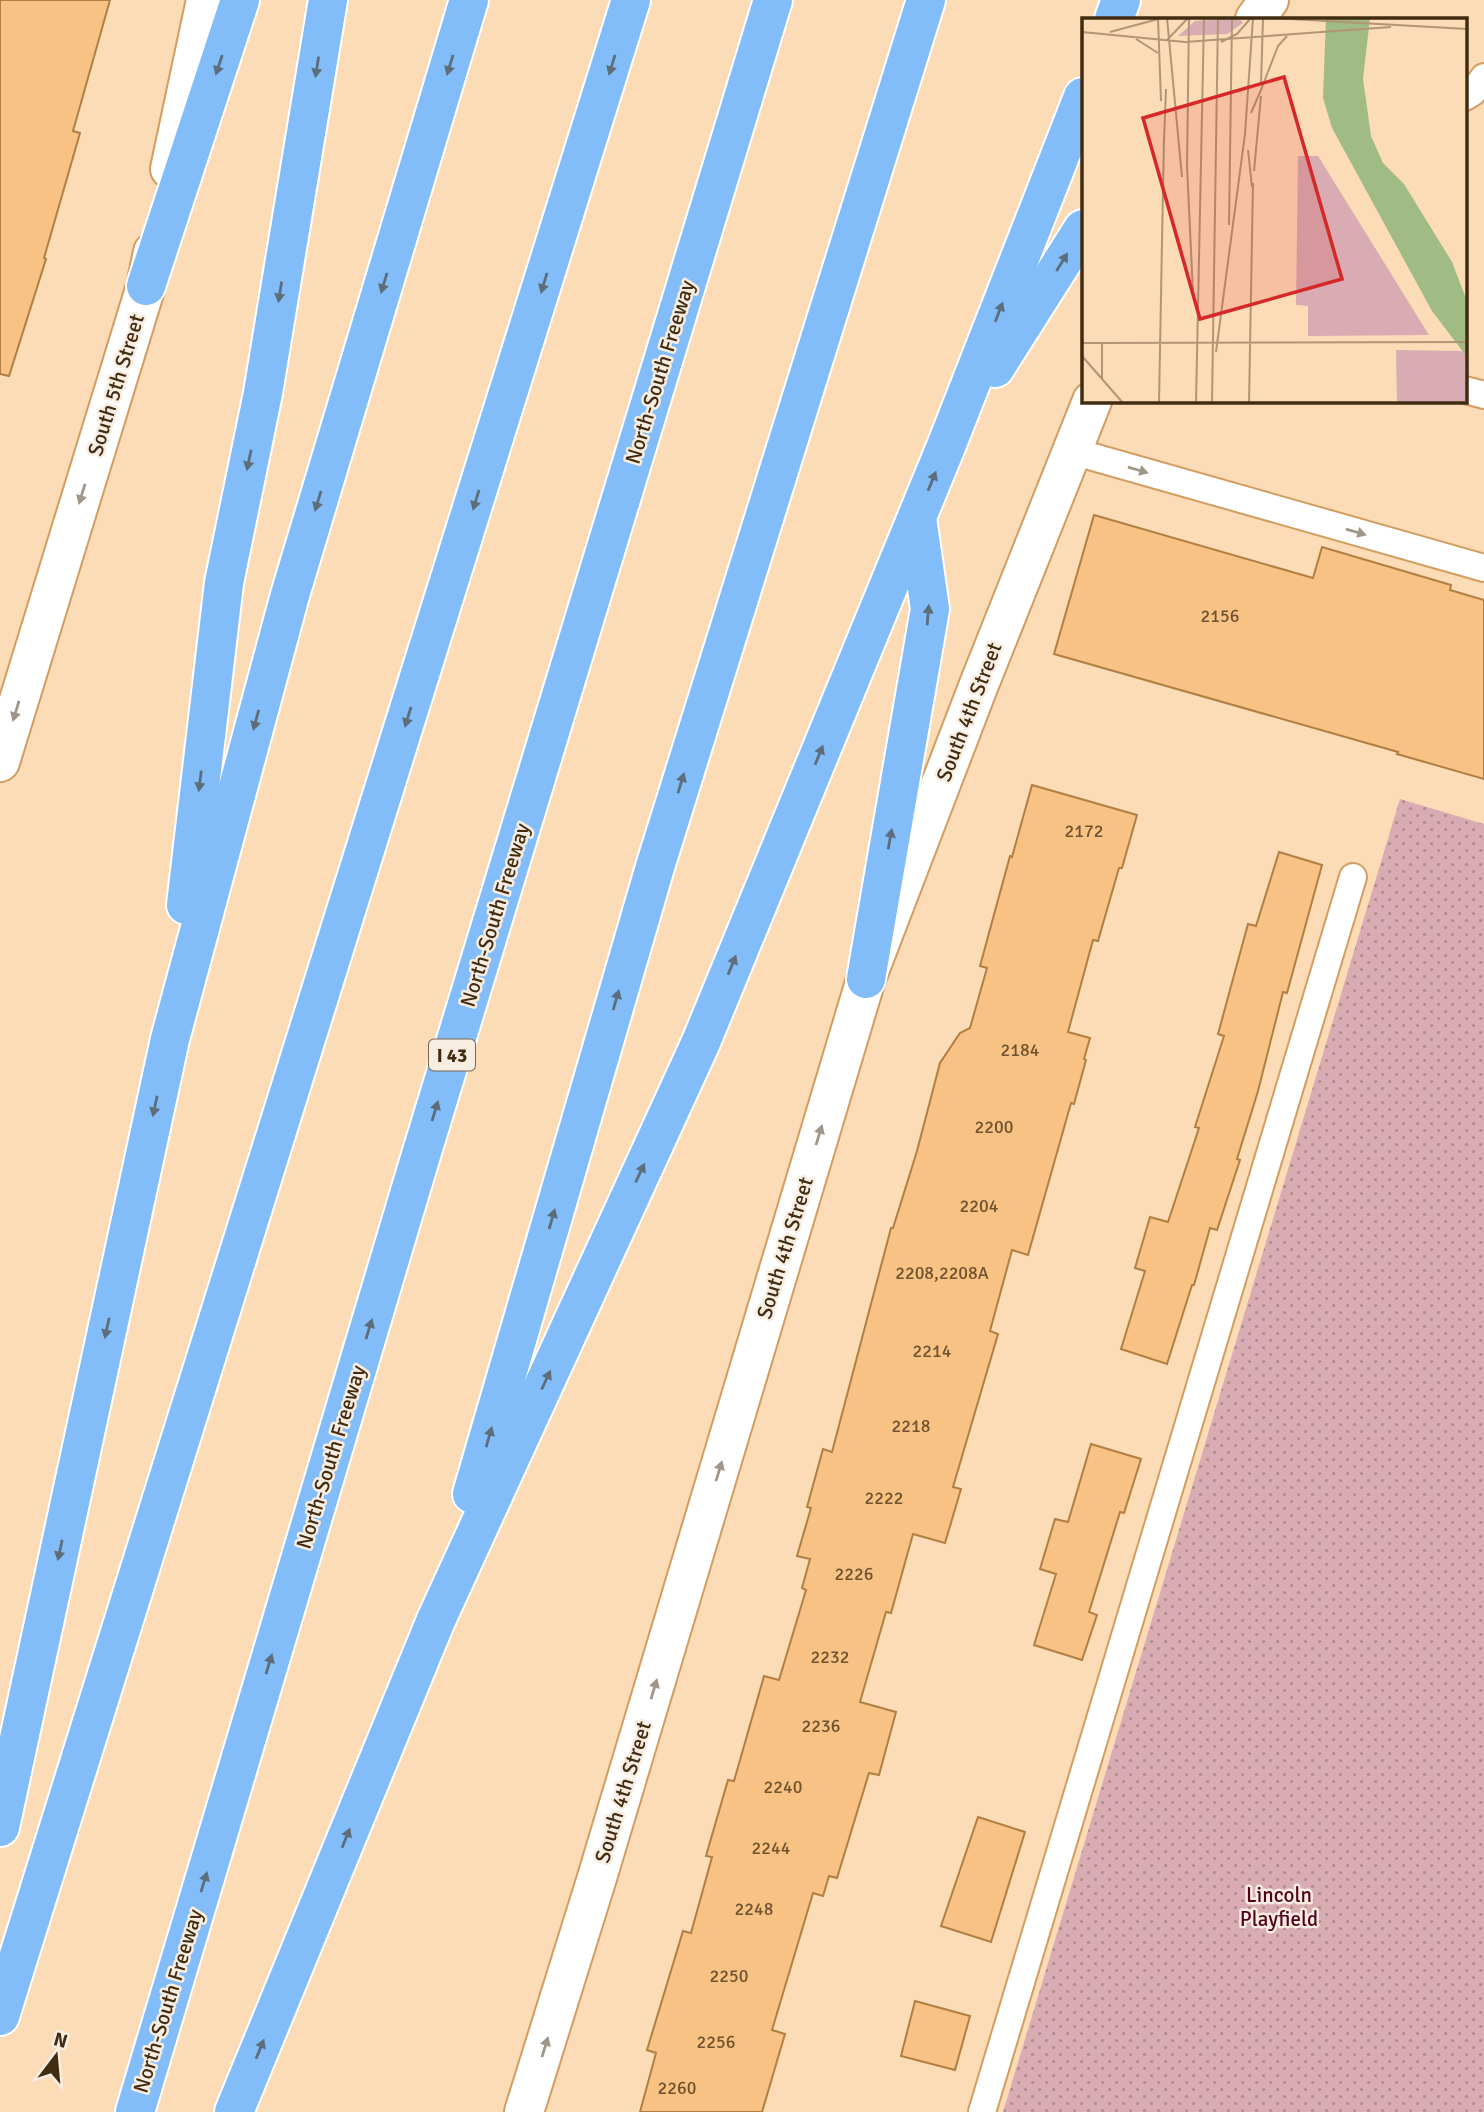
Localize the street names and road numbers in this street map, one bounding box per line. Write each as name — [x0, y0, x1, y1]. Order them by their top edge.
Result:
street label: North-South Freeway — [620, 277, 700, 467]
street label: South 5th Street — [82, 311, 150, 459]
street label: South 4th Street — [931, 639, 1007, 785]
street label: North-South Freeway — [455, 820, 535, 1010]
road number: I 43 — [429, 1040, 475, 1070]
street label: South 4th Street — [751, 1174, 819, 1322]
street label: North-South Freeway — [291, 1362, 371, 1552]
street label: South 4th Street — [589, 1718, 657, 1866]
street label: North-South Freeway — [128, 1906, 208, 2096]

